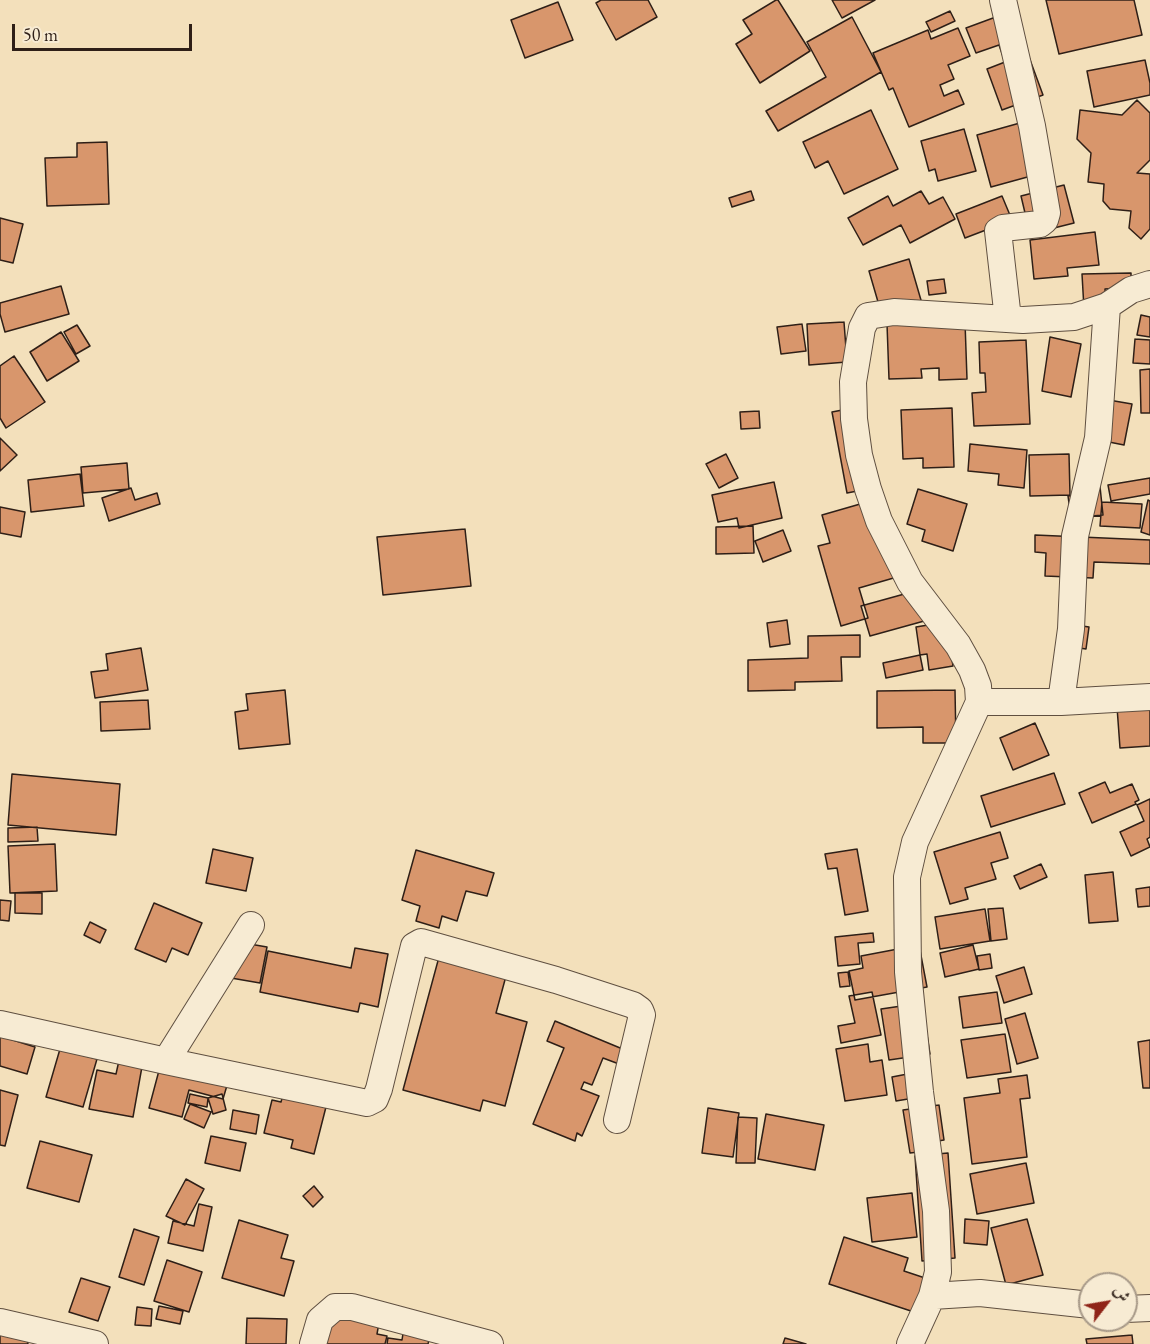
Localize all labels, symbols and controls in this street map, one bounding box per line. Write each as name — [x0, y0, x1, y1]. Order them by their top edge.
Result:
scale bar — [15, 12, 195, 50]
text: 50 m — [23, 23, 58, 46]
north arrow — [1078, 1272, 1138, 1332]
text: ش — [1109, 1281, 1135, 1306]

